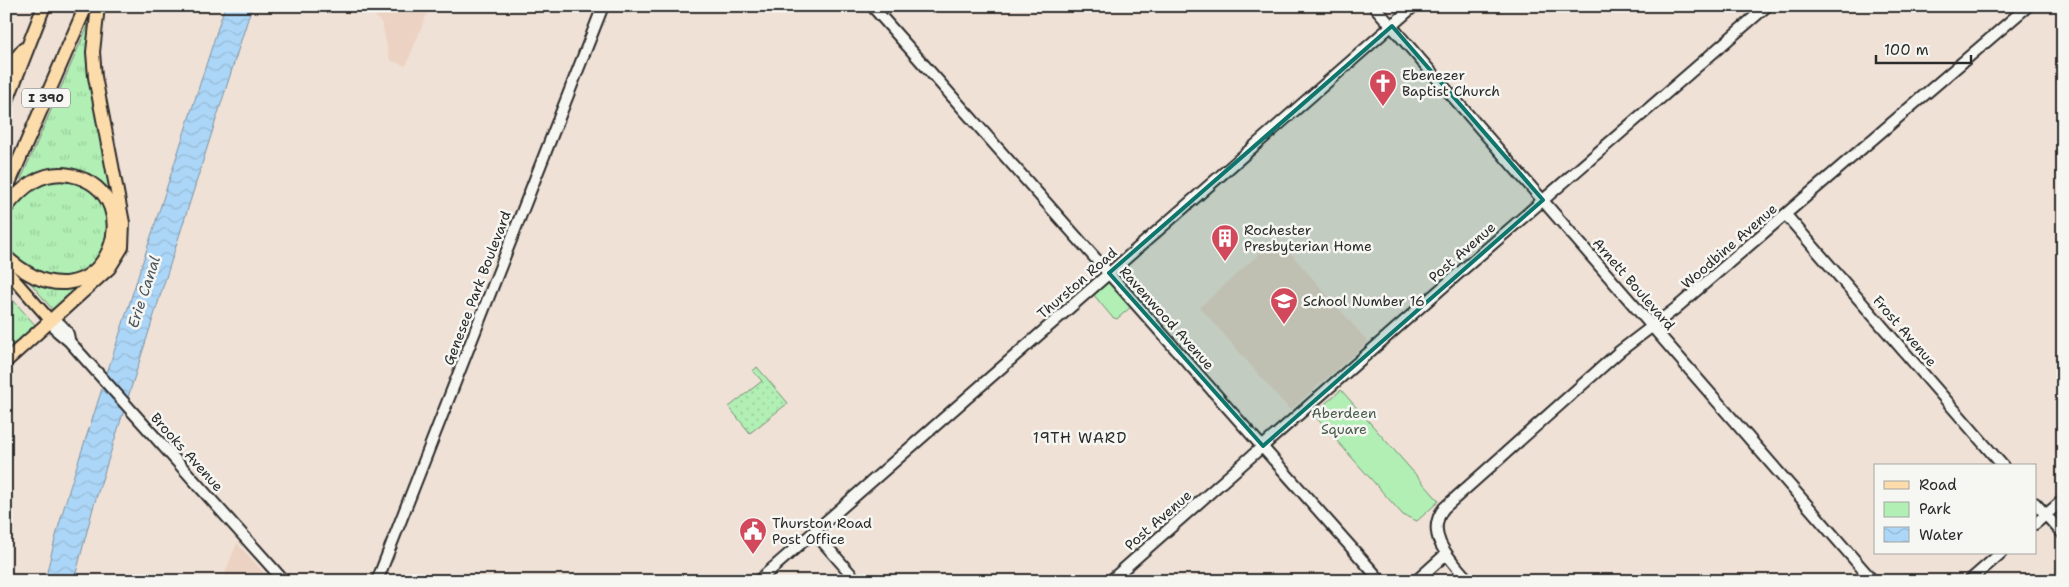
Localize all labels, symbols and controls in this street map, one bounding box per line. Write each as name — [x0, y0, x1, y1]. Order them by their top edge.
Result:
scale bar — [1876, 32, 1972, 64]
text: 100 m — [1884, 40, 1929, 60]
place label: Ebenezer Baptist Church — [1402, 66, 1500, 100]
church icon: Ebenezer Baptist Church — [1368, 68, 1398, 107]
road number: I 390 — [22, 89, 70, 108]
street label: Woodbine Avenue — [1677, 199, 1781, 293]
street label: Genesee Park Boulevard — [439, 208, 515, 368]
street label: Post Avenue — [1425, 218, 1499, 286]
place label: Rochester Presbyterian Home — [1244, 221, 1372, 255]
building icon: Rochester Presbyterian Home — [1210, 223, 1240, 262]
street label: Arnett Boulevard — [1589, 234, 1679, 334]
street label: Thurston Road — [1033, 243, 1121, 323]
water label: Erie Canal — [123, 253, 165, 331]
street label: Ravenwood Avenue — [1116, 263, 1218, 374]
school or university icon: School Number 16 — [1269, 286, 1299, 325]
place label: School Number 16 — [1303, 292, 1425, 310]
street label: Frost Avenue — [1869, 292, 1941, 370]
park label: Aberdeen Square — [1312, 404, 1377, 438]
street label: Brooks Avenue — [147, 409, 227, 495]
district label: 19TH WARD — [1033, 428, 1127, 448]
legend — [1874, 464, 2036, 554]
text: Road — [1919, 475, 1957, 495]
street label: Post Avenue — [1121, 486, 1195, 554]
text: Park — [1919, 499, 1951, 519]
place label: Thurston Road Post Office — [772, 514, 872, 548]
public building icon: Thurston Road Post Office — [738, 516, 768, 555]
text: Water — [1919, 525, 1963, 545]

